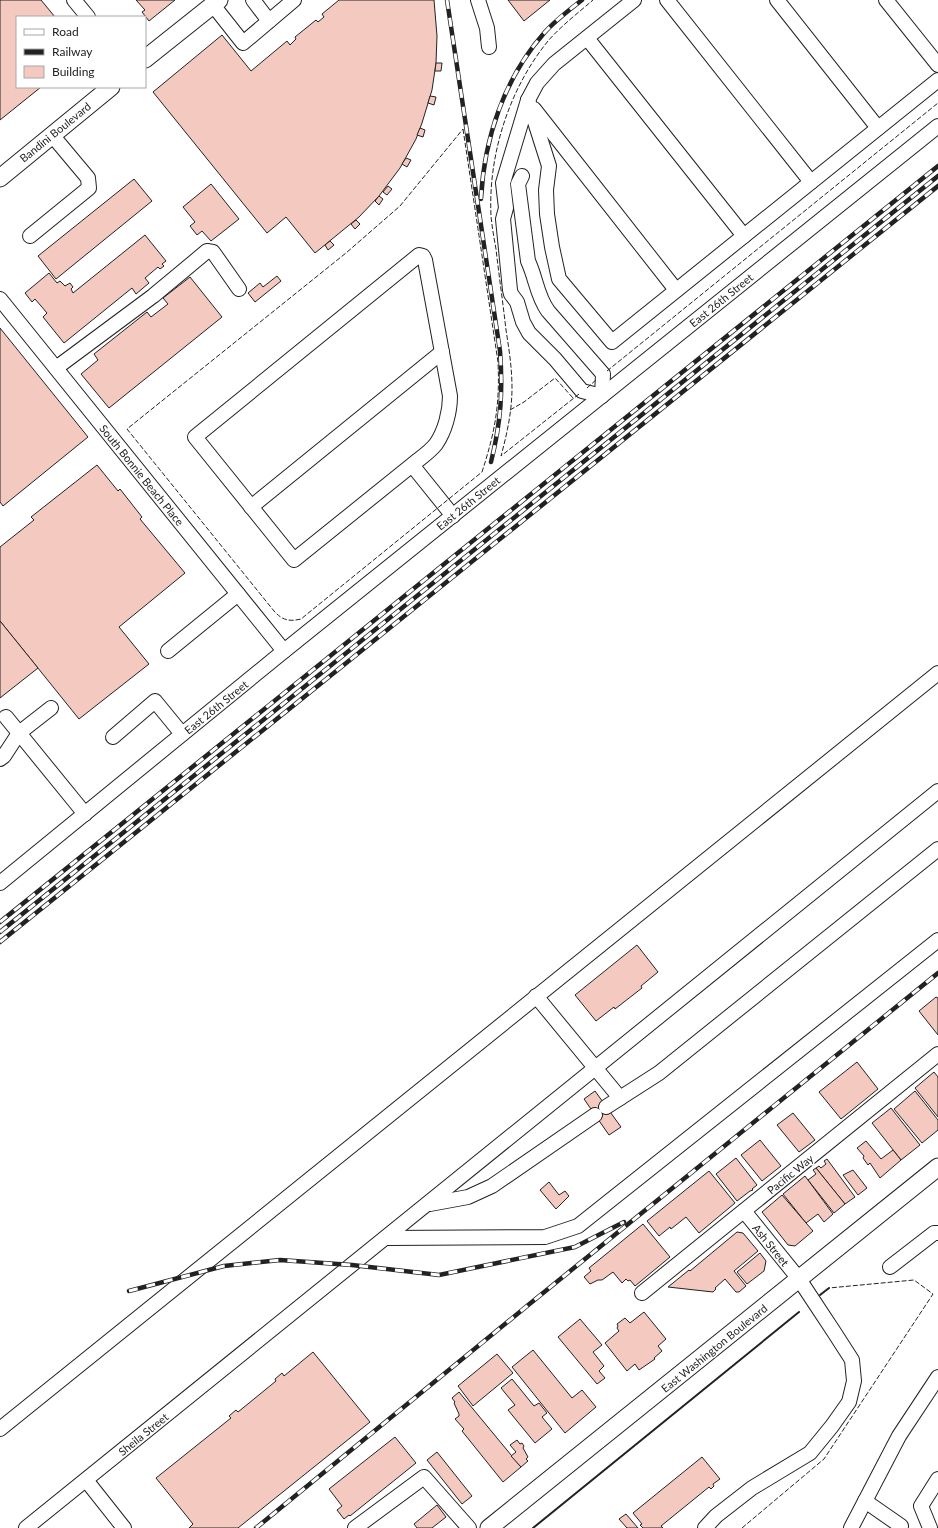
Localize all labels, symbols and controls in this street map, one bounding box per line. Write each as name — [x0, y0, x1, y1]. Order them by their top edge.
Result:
legend — [16, 16, 146, 88]
text: Road — [52, 24, 79, 39]
text: Railway — [52, 44, 93, 59]
text: Building — [52, 64, 95, 79]
street label: Bandini Boulevard — [17, 99, 93, 165]
street label: East 26th Street — [687, 270, 755, 330]
street label: South Bonnie Beach Place — [97, 422, 187, 528]
street label: East 26th Street — [434, 473, 502, 533]
street label: East 26th Street — [182, 677, 250, 737]
street label: Pacific Way — [764, 1151, 816, 1197]
street label: Ash Street — [750, 1221, 792, 1269]
street label: East Washington Boulevard — [658, 1301, 770, 1395]
street label: Sheila Street — [115, 1410, 171, 1458]

